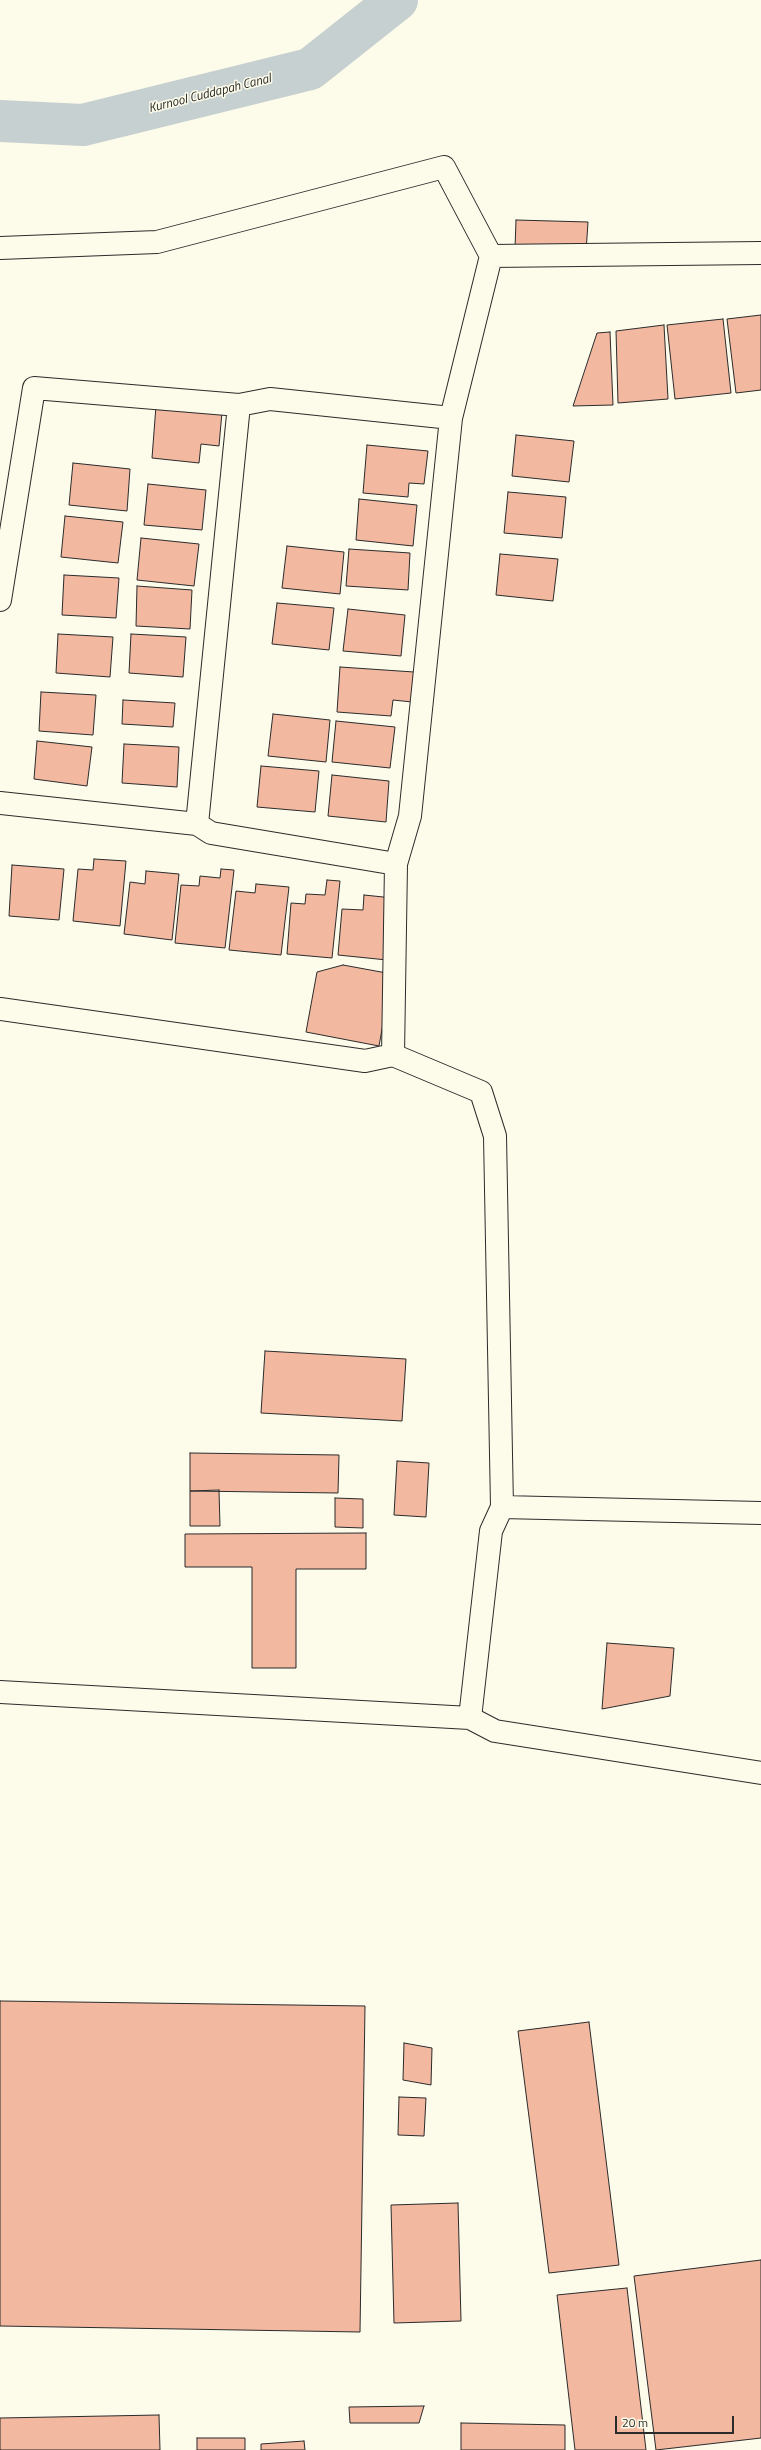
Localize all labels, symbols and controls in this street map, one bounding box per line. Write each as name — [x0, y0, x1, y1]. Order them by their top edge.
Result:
water label: Kurnool Cuddapah Canal — [147, 71, 273, 117]
scale bar — [617, 2408, 736, 2434]
text: 20 m — [622, 2413, 648, 2432]

